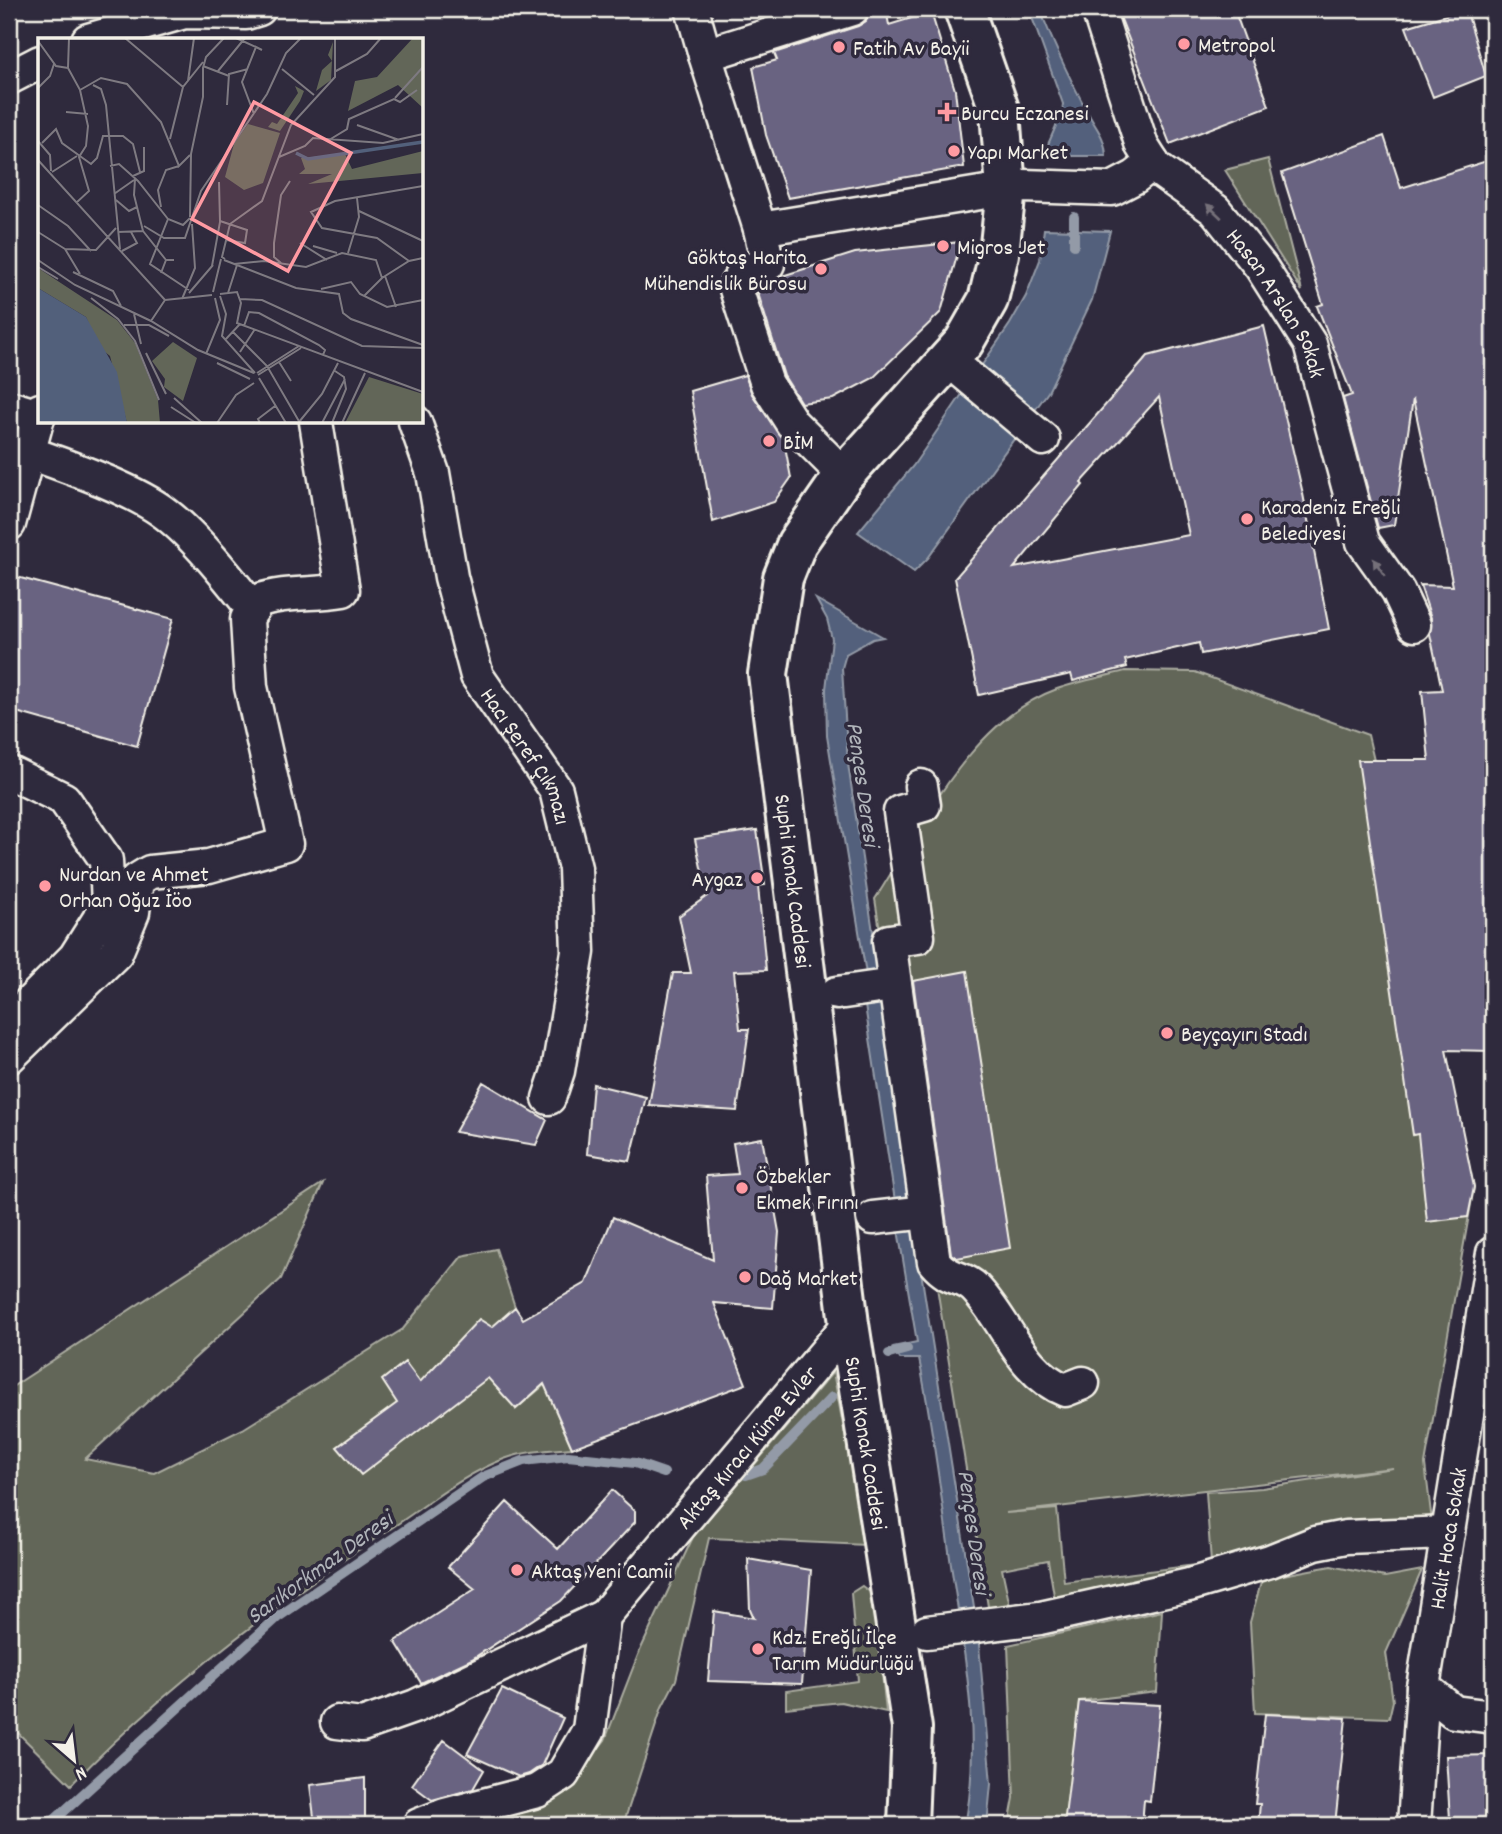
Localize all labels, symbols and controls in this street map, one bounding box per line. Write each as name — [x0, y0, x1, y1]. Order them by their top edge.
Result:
place label: Metropol — [1198, 31, 1276, 64]
place label: Fatih Av Bayii — [853, 34, 969, 67]
marker: Metropol — [1176, 36, 1192, 52]
inset map — [38, 38, 424, 424]
marker: Fatih Av Bayii — [831, 39, 847, 55]
place label: Burcu Eczanesi — [961, 99, 1089, 132]
marker: Burcu Eczanesi — [939, 104, 955, 120]
place label: Yapı Market — [968, 138, 1068, 171]
marker: Yapı Market — [946, 143, 962, 159]
one-way arrow — [1206, 204, 1223, 220]
street label: Hasan Arslan Sokak — [1216, 223, 1331, 382]
place label: Migros Jet — [957, 233, 1045, 266]
marker: Migros Jet — [935, 238, 951, 254]
place label: Göktaş Harita Mühendislik Bürosu — [644, 243, 808, 302]
marker: Göktaş Harita Mühendislik Bürosu — [813, 261, 829, 277]
place label: BİM — [783, 428, 814, 461]
marker: BİM — [761, 433, 777, 449]
place label: Karadeniz Ereğli Belediyesi — [1261, 493, 1400, 552]
marker: Karadeniz Ereğli Belediyesi — [1239, 511, 1255, 527]
one-way arrow — [1372, 558, 1386, 576]
street label: Hacı Şeref Çıkmazı — [470, 682, 577, 829]
water label: Pençes Deresi — [835, 720, 887, 852]
street label: Suphi Konak Caddesi — [763, 792, 818, 970]
place label: Nurdan ve Ahmet Orhan Oğuz İöo — [59, 860, 209, 919]
place label: Aygaz — [692, 865, 743, 898]
marker: Aygaz — [749, 870, 765, 886]
marker: Nurdan ve Ahmet Orhan Oğuz İöo — [37, 878, 53, 894]
place label: Beyçayırı Stadı — [1181, 1020, 1307, 1053]
marker: Beyçayırı Stadı — [1159, 1025, 1175, 1041]
place label: Özbekler Ekmek Fırını — [756, 1162, 859, 1221]
marker: Özbekler Ekmek Fırını — [734, 1180, 750, 1196]
place label: Dağ Market — [759, 1264, 858, 1297]
marker: Dağ Market — [737, 1269, 753, 1285]
street label: Suphi Konak Caddesi — [834, 1354, 894, 1533]
street label: Aktaş Kıracı Küme Evler — [670, 1359, 828, 1538]
street label: Halit Hoca Sokak — [1423, 1465, 1478, 1612]
water label: Pençes Deresi — [946, 1468, 998, 1600]
water label: Sarıkorkmaz Deresi — [241, 1503, 404, 1634]
place label: Aktaş Yeni Camii — [531, 1557, 672, 1590]
marker: Aktaş Yeni Camii — [509, 1562, 525, 1578]
place label: Kdz. Ereğli İlçe Tarım Müdürlüğü — [772, 1623, 914, 1682]
marker: Kdz. Ereğli İlçe Tarım Müdürlüğü — [750, 1641, 766, 1657]
north arrow — [38, 1726, 108, 1796]
text: N — [70, 1758, 91, 1786]

